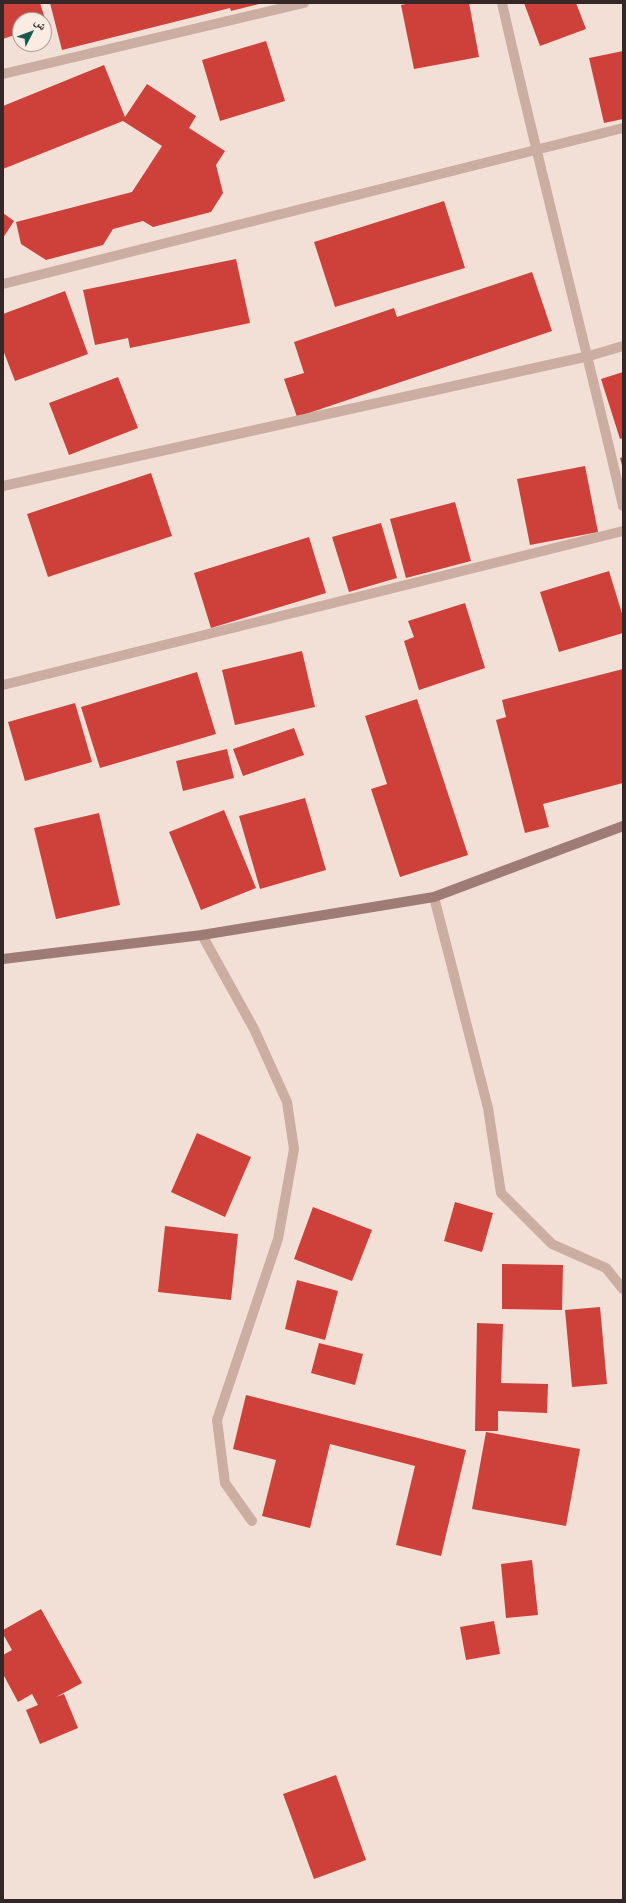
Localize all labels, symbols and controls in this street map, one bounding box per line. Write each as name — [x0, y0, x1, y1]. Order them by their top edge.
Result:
north arrow — [12, 12, 52, 52]
text: ش — [31, 15, 50, 34]

